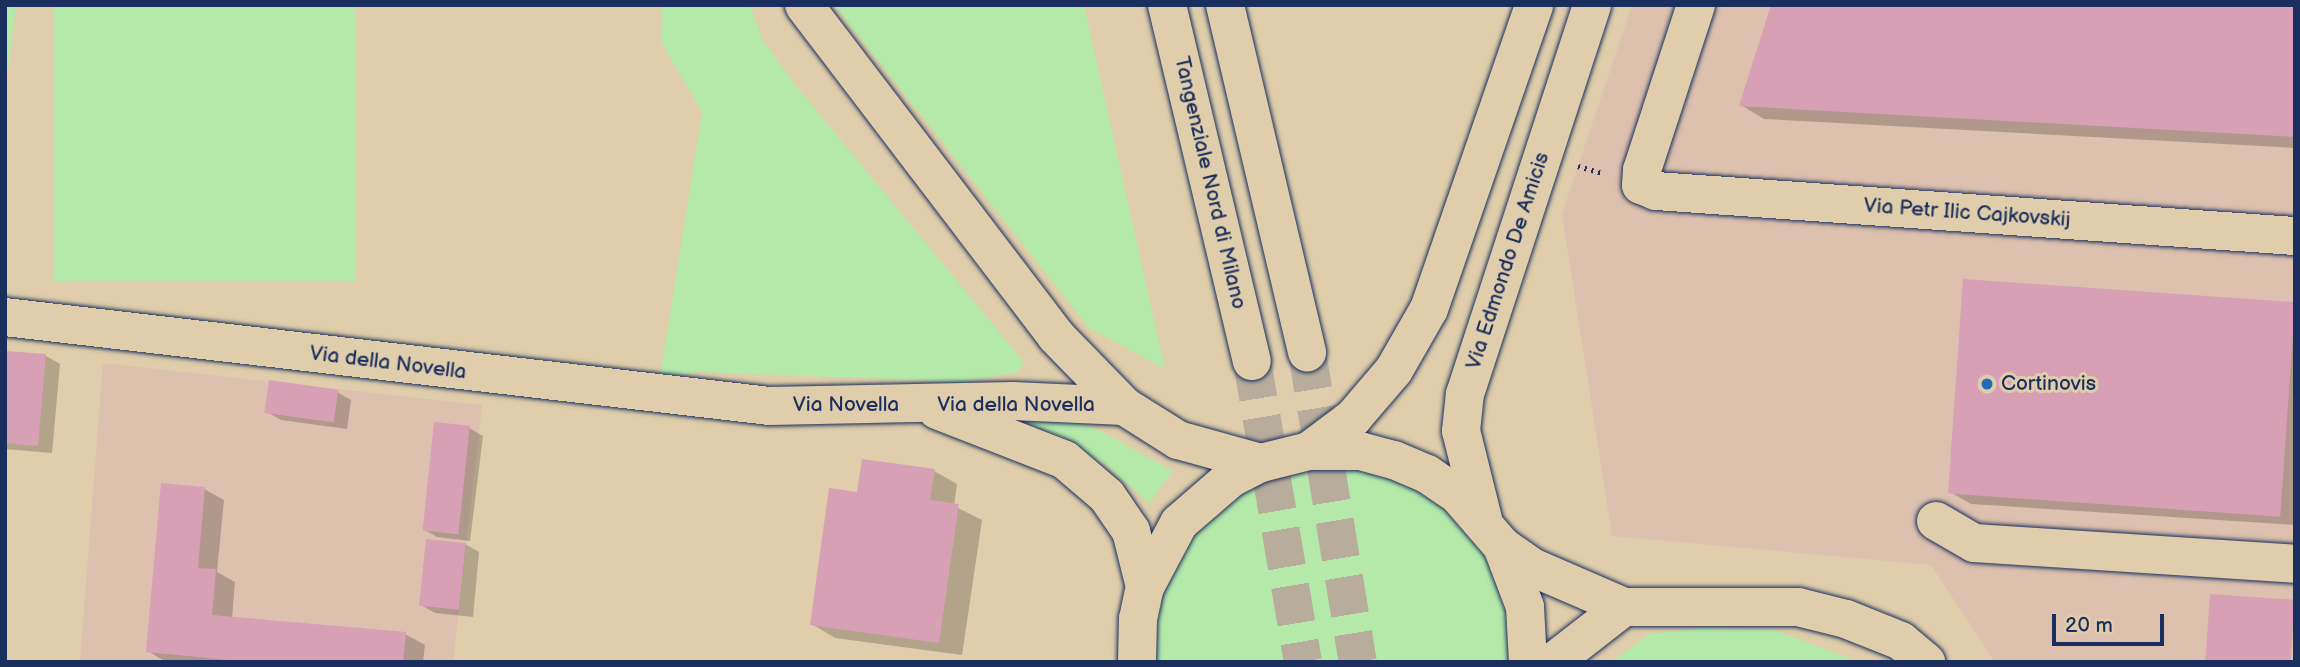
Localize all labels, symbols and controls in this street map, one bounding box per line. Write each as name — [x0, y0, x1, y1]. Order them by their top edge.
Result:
street label: Tangenziale Nord di Milano — [1169, 54, 1251, 312]
street label: Via Edmondo De Amicis — [1461, 149, 1555, 373]
street label: Via Petr Ilic Cajkovskij — [1863, 193, 2071, 233]
street label: Via della Novella — [308, 341, 468, 385]
place label: Cortinovis — [2001, 371, 2096, 397]
marker: Cortinovis — [1979, 376, 1995, 392]
street label: Via Novella — [793, 392, 899, 418]
street label: Via della Novella — [937, 392, 1095, 418]
scale bar — [2055, 600, 2167, 644]
text: 20 m — [2065, 613, 2113, 638]

